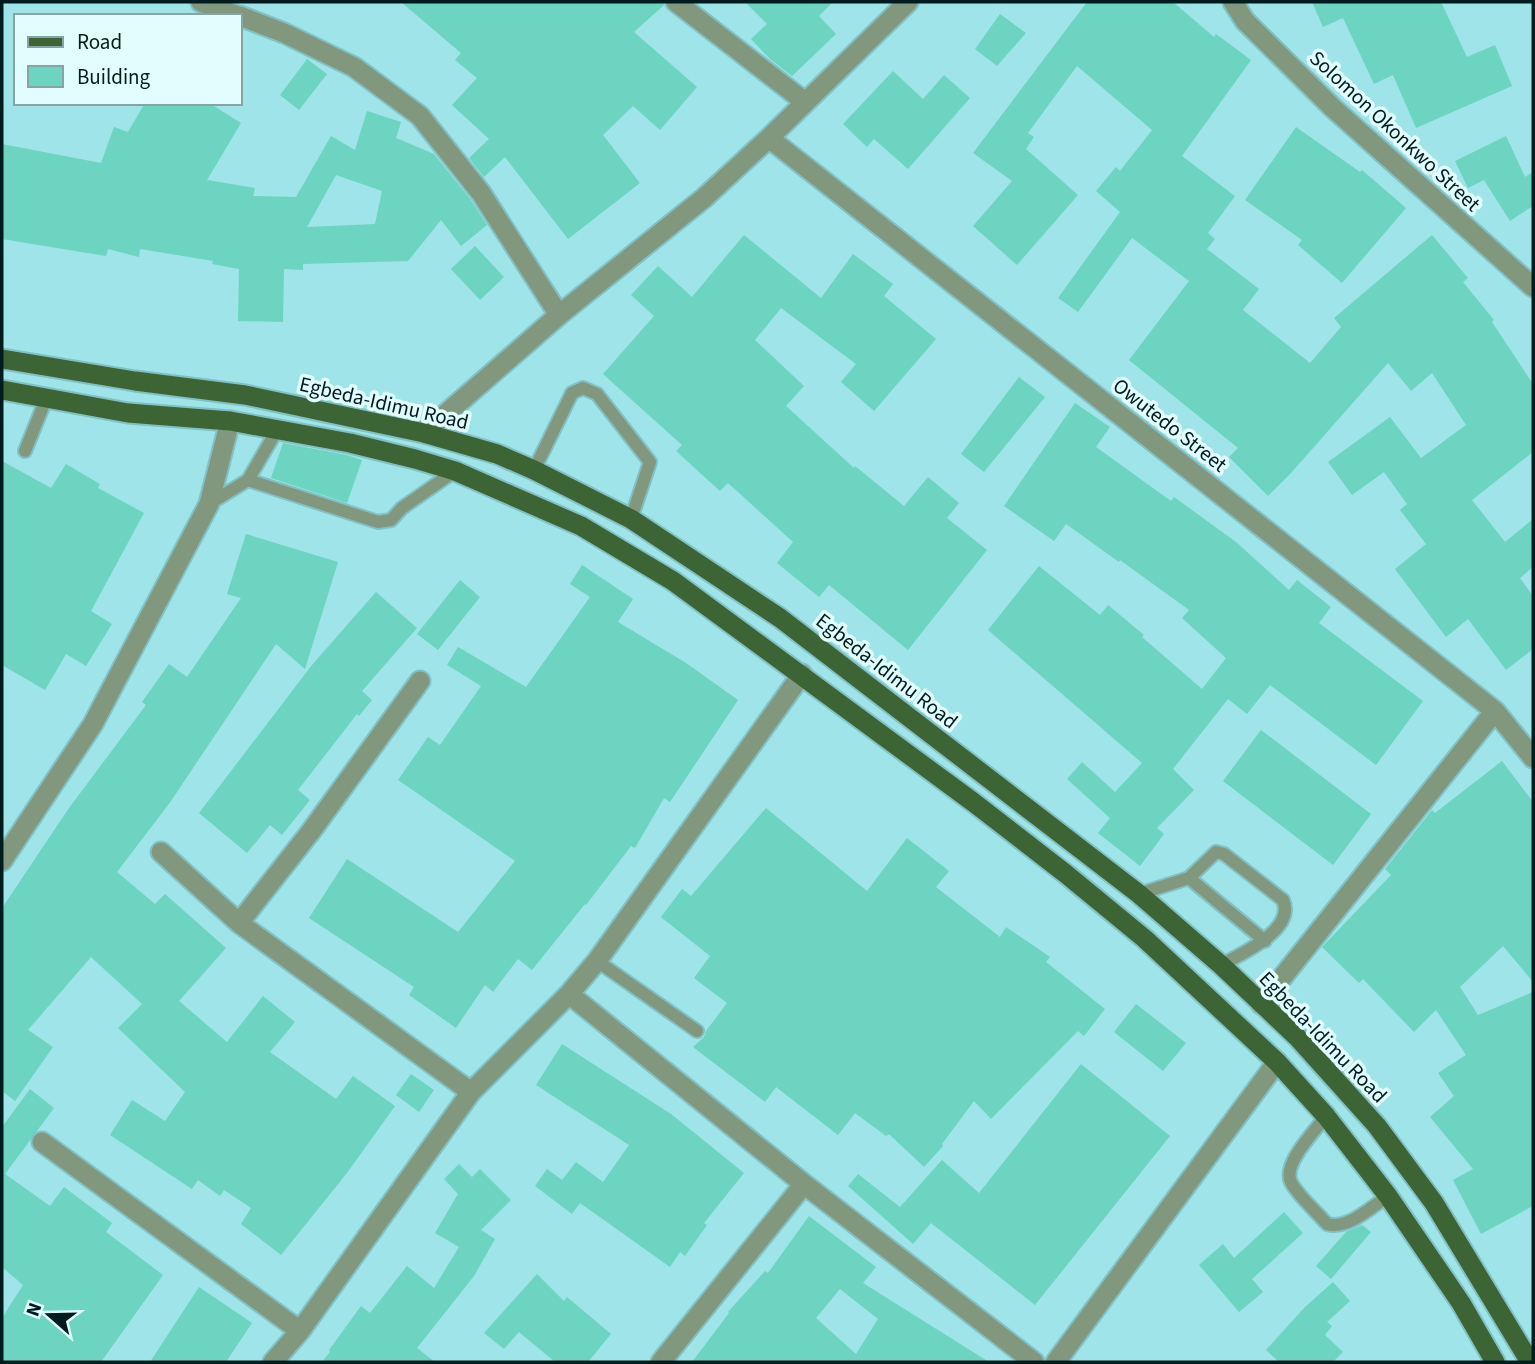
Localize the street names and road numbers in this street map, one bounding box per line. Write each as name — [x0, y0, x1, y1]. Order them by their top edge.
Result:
street label: Solomon Okonkwo Street — [1303, 44, 1487, 218]
street label: Egbeda-Idimu Road — [296, 369, 472, 437]
street label: Owutedo Street — [1107, 371, 1233, 479]
street label: Egbeda-Idimu Road — [810, 606, 964, 736]
street label: Egbeda-Idimu Road — [1252, 964, 1394, 1110]

